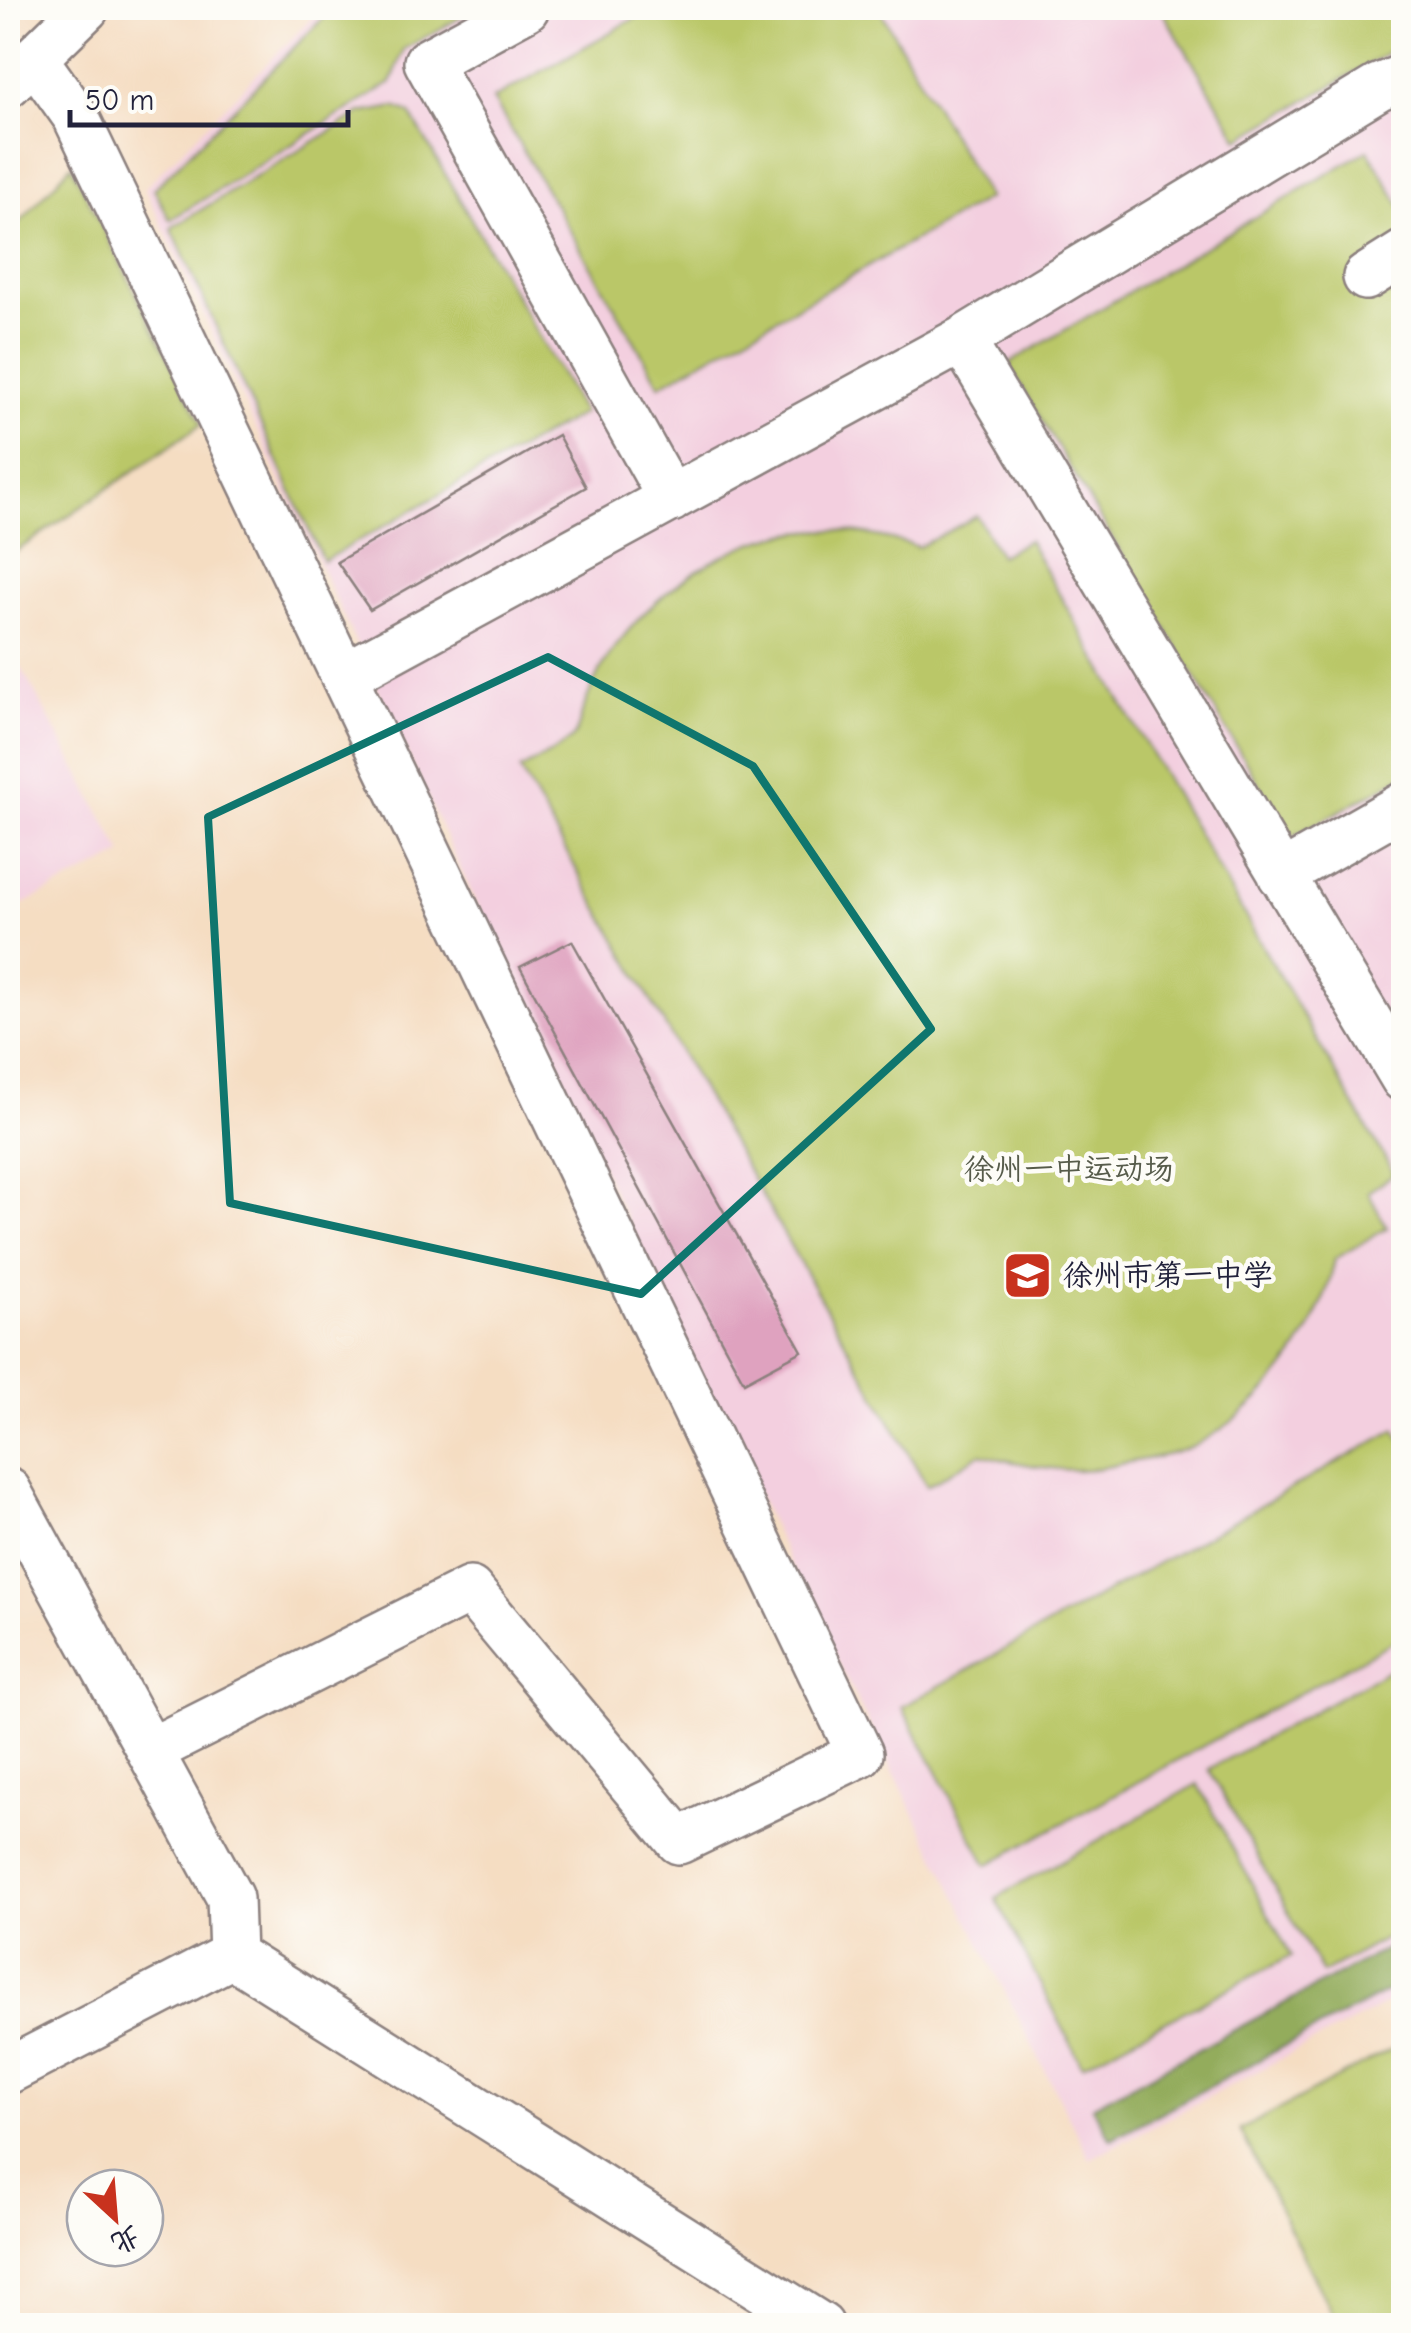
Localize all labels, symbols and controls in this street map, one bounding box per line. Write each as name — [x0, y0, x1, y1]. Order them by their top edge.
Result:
scale bar — [70, 65, 348, 127]
text: 50 m — [85, 83, 154, 118]
park label: 徐州一中运动场 — [964, 1152, 1174, 1187]
school or university icon: 徐州市第一中学 — [1002, 1249, 1054, 1301]
place label: 徐州市第一中学 — [1063, 1258, 1273, 1293]
north arrow — [65, 2168, 165, 2268]
text: 北 — [106, 2219, 145, 2260]

